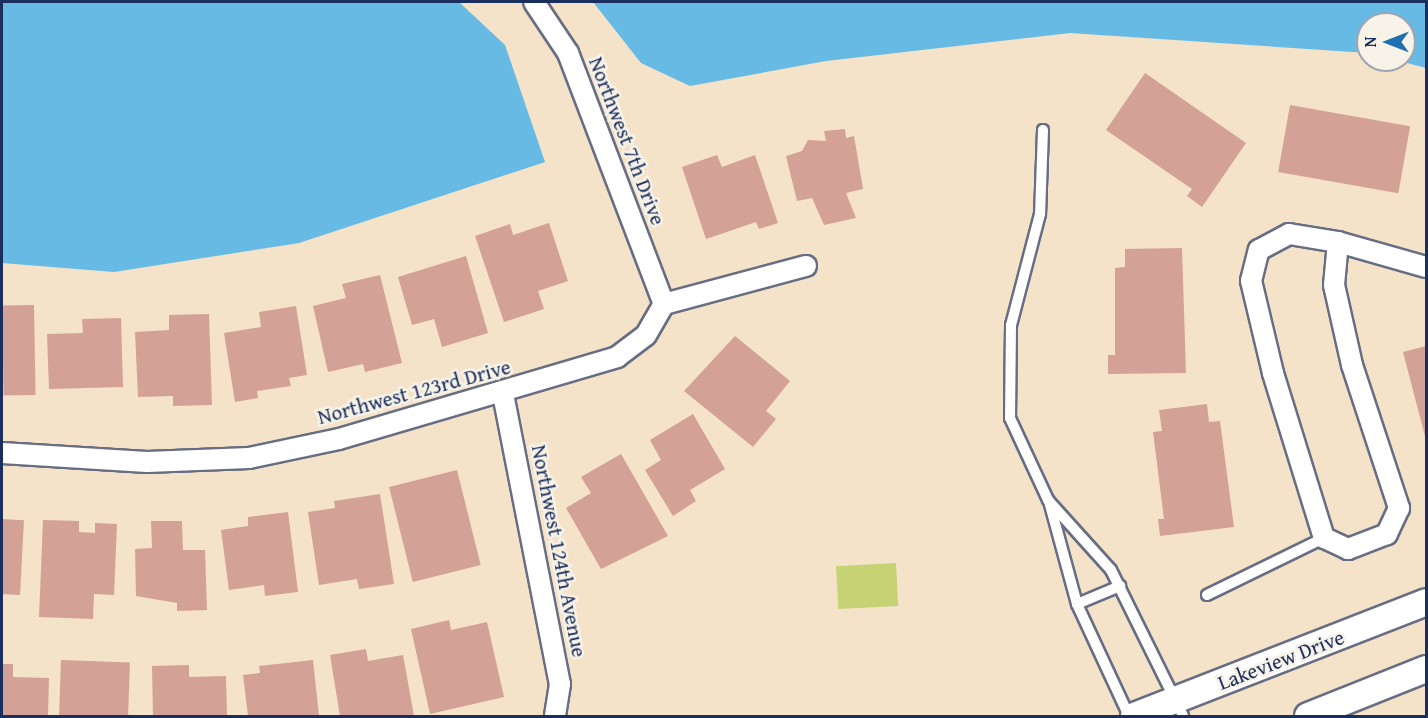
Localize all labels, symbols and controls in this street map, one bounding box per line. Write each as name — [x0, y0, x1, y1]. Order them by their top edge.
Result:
north arrow — [1356, 12, 1416, 72]
text: N — [1358, 37, 1382, 47]
street label: Northwest 7th Drive — [583, 53, 671, 229]
street label: Northwest 123rd Drive — [315, 354, 513, 430]
street label: Northwest 124th Avenue — [526, 443, 592, 659]
street label: Lakeview Drive — [1214, 624, 1348, 696]

